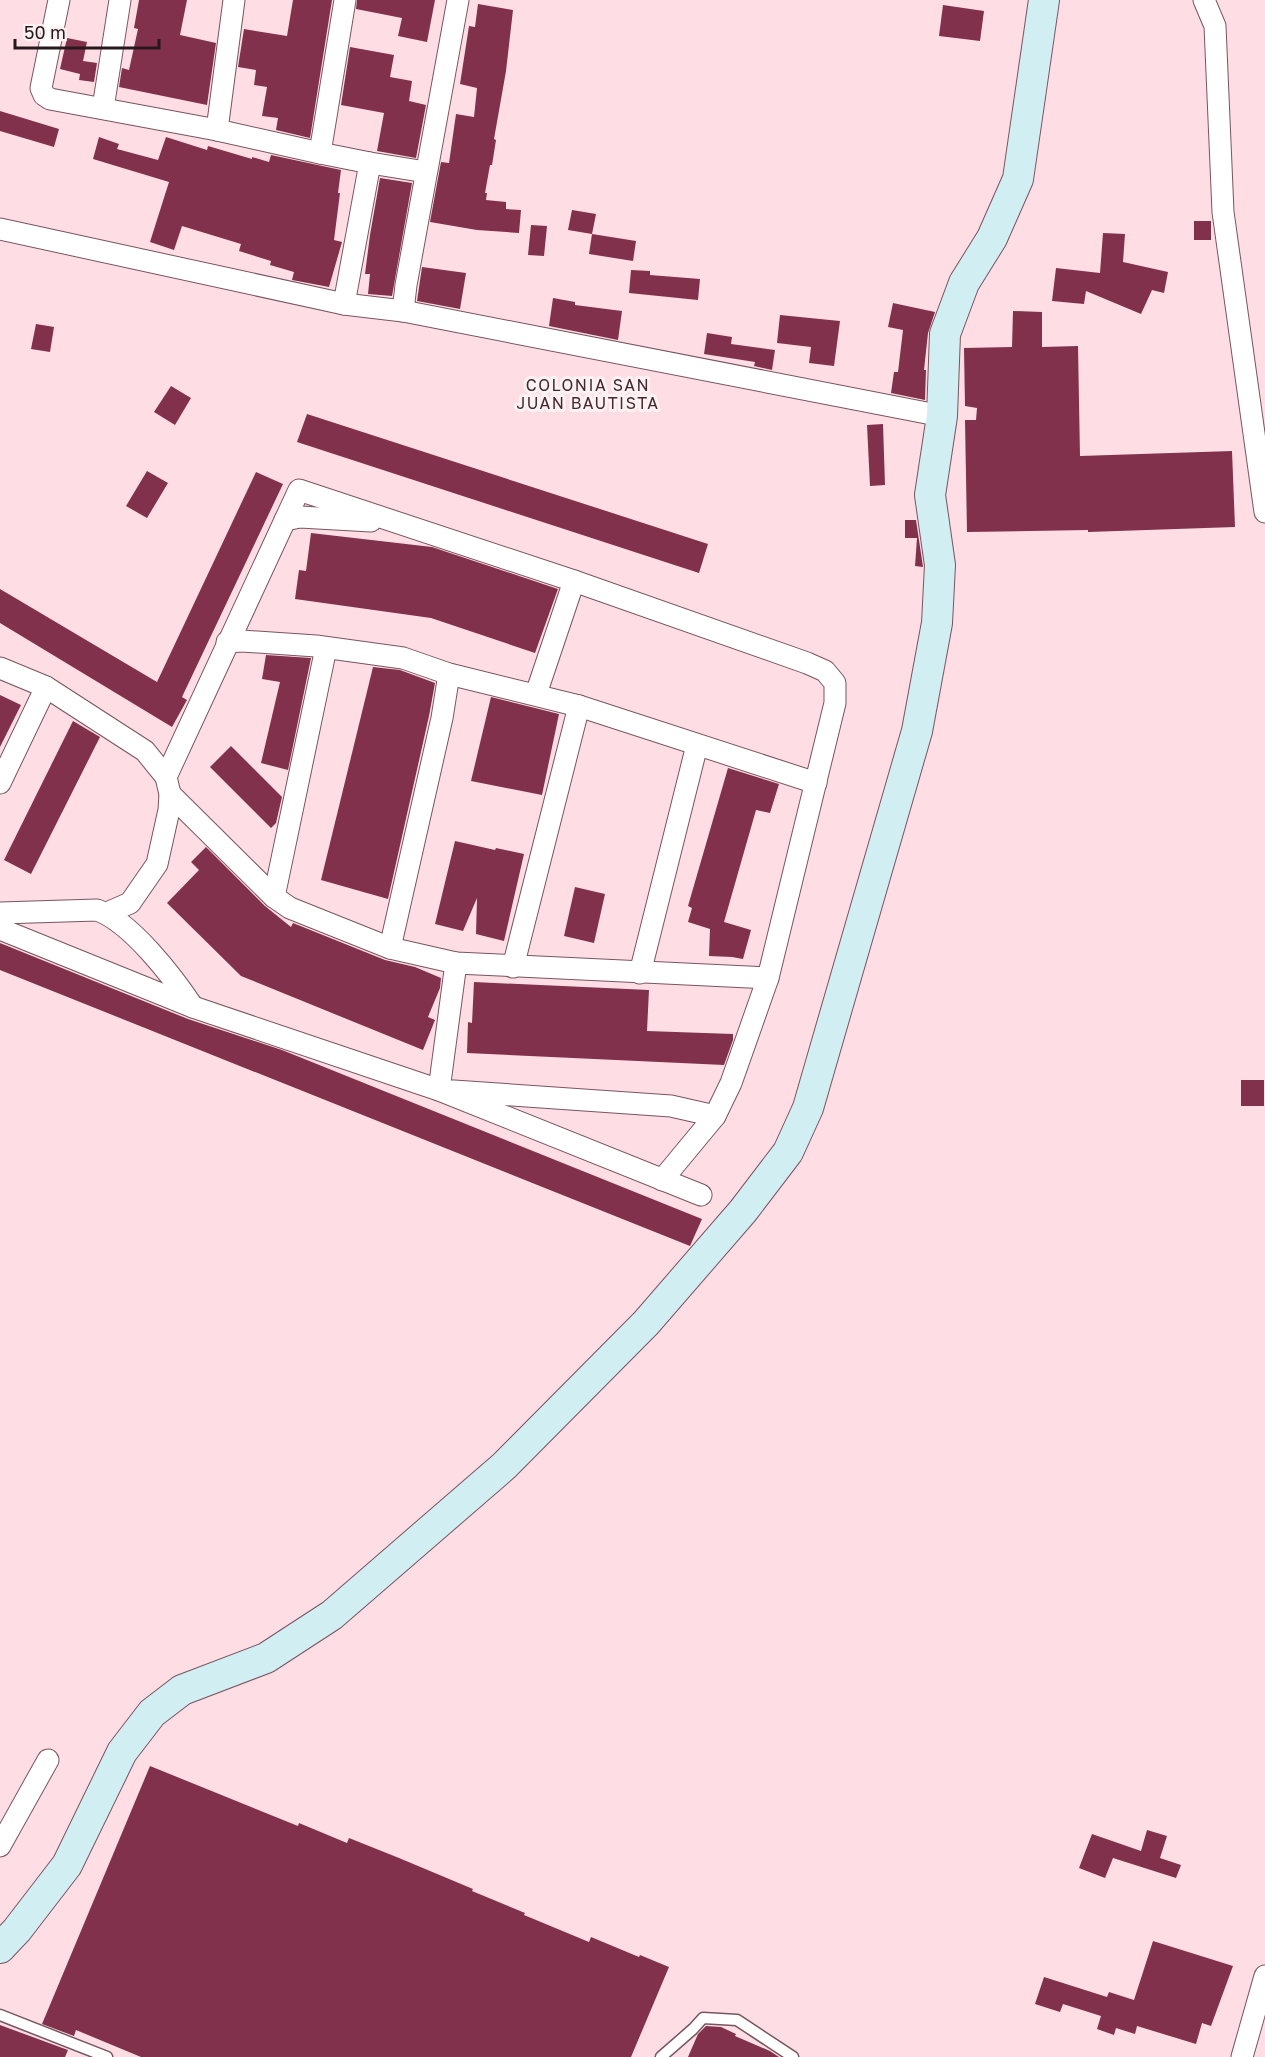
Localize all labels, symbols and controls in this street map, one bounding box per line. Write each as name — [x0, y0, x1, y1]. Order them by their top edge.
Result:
scale bar — [15, 12, 159, 50]
text: 50 m — [24, 21, 66, 43]
district label: COLONIA SAN JUAN BAUTISTA — [516, 375, 660, 413]

